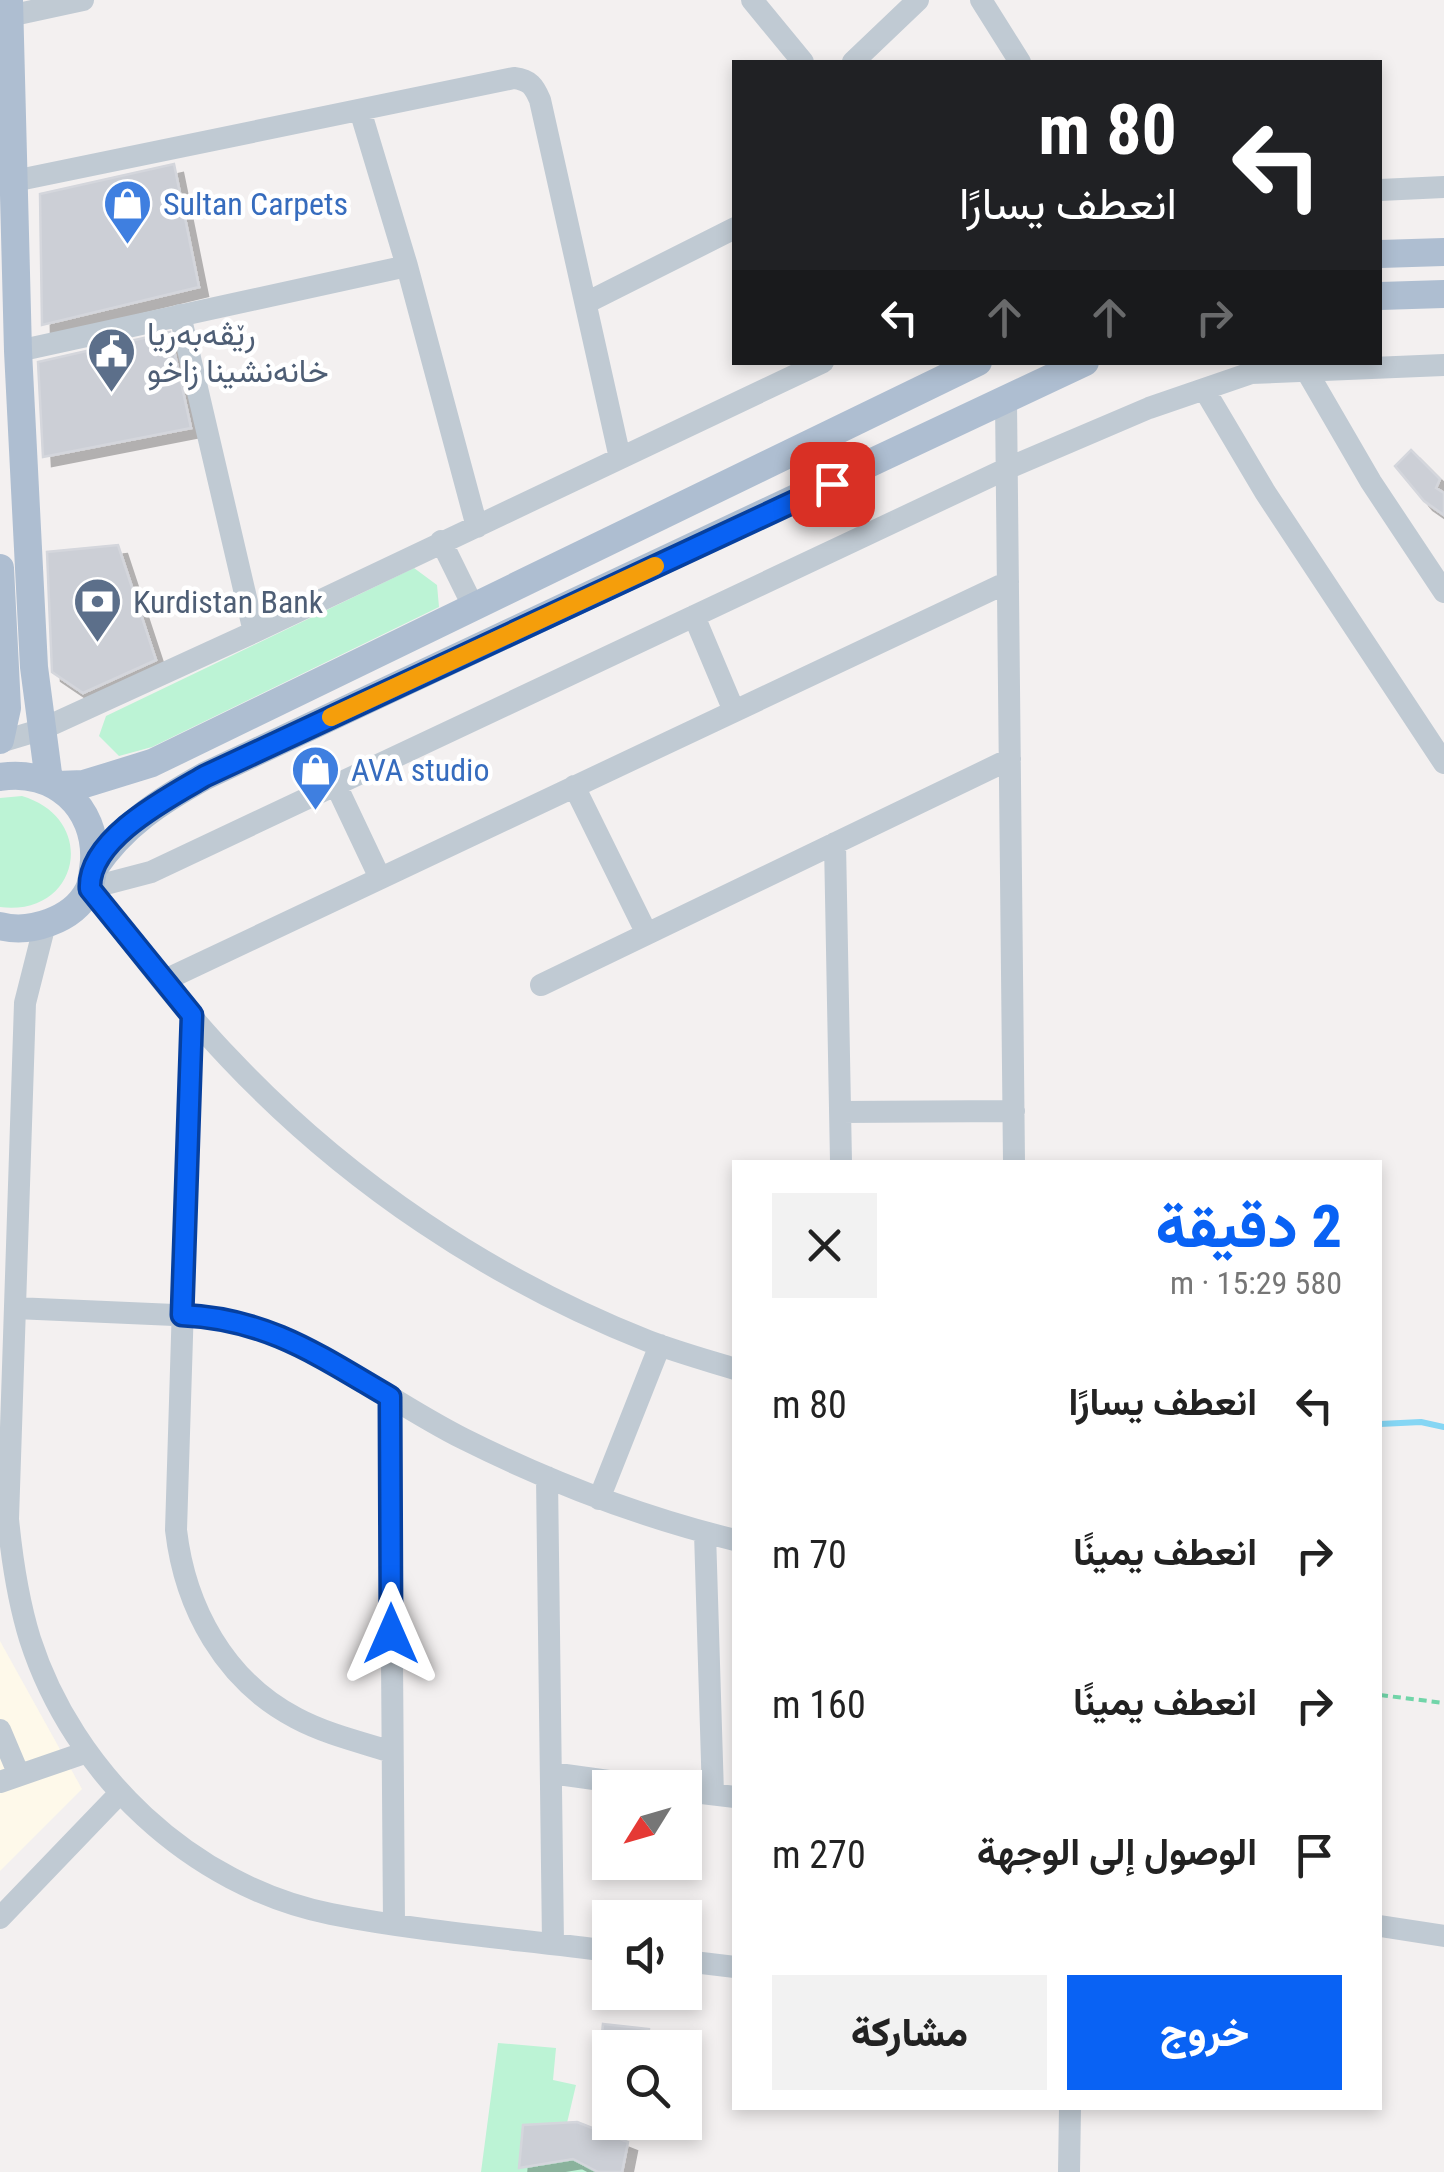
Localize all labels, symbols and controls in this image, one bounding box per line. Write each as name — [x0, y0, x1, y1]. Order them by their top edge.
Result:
text: 80 m — [1038, 89, 1177, 171]
icon: left — [1212, 100, 1342, 230]
text: انعطف يسارًا — [959, 177, 1177, 230]
shop icon: Sultan Carpets — [102, 178, 154, 246]
place label: Sultan Carpets — [163, 185, 348, 223]
icon: left — [872, 290, 927, 345]
icon: ahead — [977, 290, 1032, 345]
icon: ahead — [1082, 290, 1137, 345]
icon: right — [1187, 290, 1242, 345]
place label: رێڤه‌به‌ريا خانه‌نشينا زاخو — [147, 315, 329, 391]
public building icon: رێڤه‌به‌ريا خانه‌نشينا زاخو — [86, 326, 138, 394]
pin — [790, 442, 875, 527]
icon: arrive — [805, 457, 860, 512]
bank icon: Kurdistan Bank — [72, 576, 124, 644]
place label: Kurdistan Bank — [133, 583, 324, 621]
shop icon: AVA studio — [290, 744, 342, 812]
place label: AVA studio — [351, 751, 489, 789]
text: 2 دقيقة — [1156, 1191, 1342, 1262]
button: close — [772, 1193, 877, 1298]
text: 580 m · 15:29 — [1170, 1264, 1342, 1302]
icon: left — [1287, 1378, 1342, 1433]
text: انعطف يسارًا — [1068, 1380, 1257, 1424]
text: 80 m — [772, 1383, 847, 1427]
icon: right — [1287, 1528, 1342, 1583]
text: انعطف يمينًا — [1073, 1530, 1257, 1574]
text: 70 m — [772, 1533, 847, 1577]
position arrow — [339, 1582, 443, 1686]
icon: right — [1287, 1678, 1342, 1733]
text: انعطف يمينًا — [1073, 1680, 1257, 1724]
text: 160 m — [772, 1683, 866, 1727]
north arrow — [592, 1770, 702, 1880]
map controls — [592, 1770, 702, 2140]
icon: arrive — [1287, 1828, 1342, 1883]
text: الوصول إلى الوجهة — [977, 1830, 1257, 1874]
text: 270 m — [772, 1833, 866, 1877]
button: sound — [592, 1900, 702, 2010]
button: مشاركة — [772, 1975, 1047, 2090]
button: خروج — [1067, 1975, 1342, 2090]
button: search — [592, 2030, 702, 2140]

